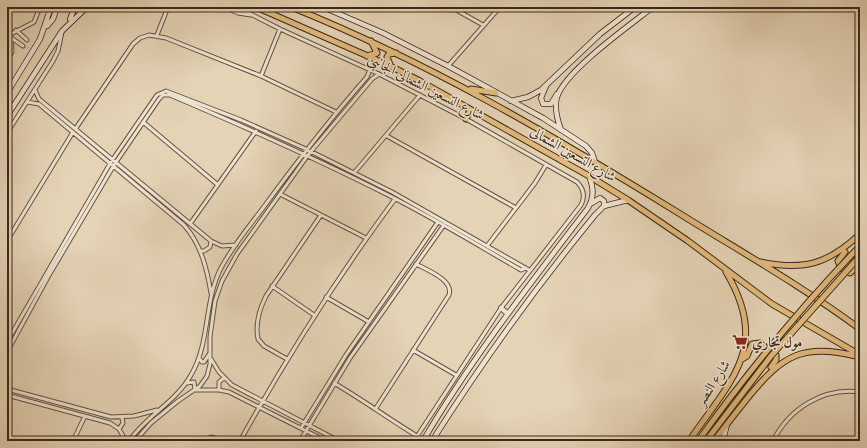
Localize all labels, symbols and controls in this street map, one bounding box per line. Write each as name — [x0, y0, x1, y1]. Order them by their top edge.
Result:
street label: شارع التسعين الشمالى الجانبى — [364, 50, 487, 126]
street label: شارع التسعين الشمالى — [526, 123, 619, 188]
supermarket icon: مول تجاري — [731, 333, 749, 351]
place label: مول تجاري — [752, 334, 802, 354]
street label: شارع النصر — [691, 357, 737, 412]

